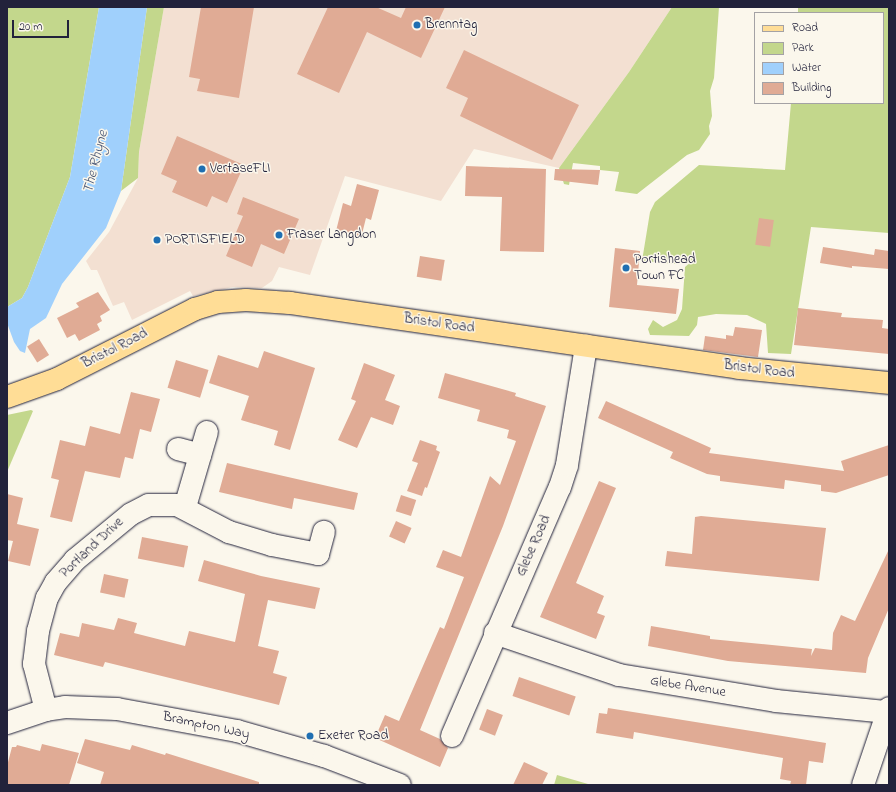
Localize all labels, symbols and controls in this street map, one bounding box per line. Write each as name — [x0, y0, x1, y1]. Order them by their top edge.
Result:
scale bar — [14, 12, 71, 38]
legend — [754, 12, 884, 104]
place label: Brenntag — [425, 17, 477, 33]
text: 20 m — [19, 18, 42, 36]
text: Road — [792, 19, 818, 37]
marker: Brenntag — [412, 20, 422, 30]
text: Park — [792, 39, 814, 57]
text: Water — [792, 59, 821, 77]
text: Building — [792, 79, 831, 97]
water label: The Rhyne — [80, 129, 112, 195]
place label: VertaseFLI — [210, 161, 270, 177]
marker: VertaseFLI — [197, 164, 207, 174]
place label: Fraser Langdon — [287, 227, 376, 243]
marker: Fraser Langdon — [274, 230, 284, 240]
place label: PORTISFIELD — [165, 232, 245, 248]
marker: PORTISFIELD — [152, 235, 162, 245]
place label: Portishead Town FC — [634, 252, 696, 284]
marker: Portishead Town FC — [621, 263, 631, 273]
street label: Bristol Road — [403, 311, 475, 337]
street label: Bristol Road — [79, 325, 151, 373]
street label: Bristol Road — [723, 357, 795, 383]
street label: Glebe Road — [513, 513, 555, 579]
street label: Portland Drive — [57, 514, 127, 582]
street label: Glebe Avenue — [649, 673, 727, 701]
street label: Brampton Way — [161, 709, 251, 743]
place label: Exeter Road — [318, 728, 388, 744]
marker: Exeter Road — [305, 731, 315, 741]

